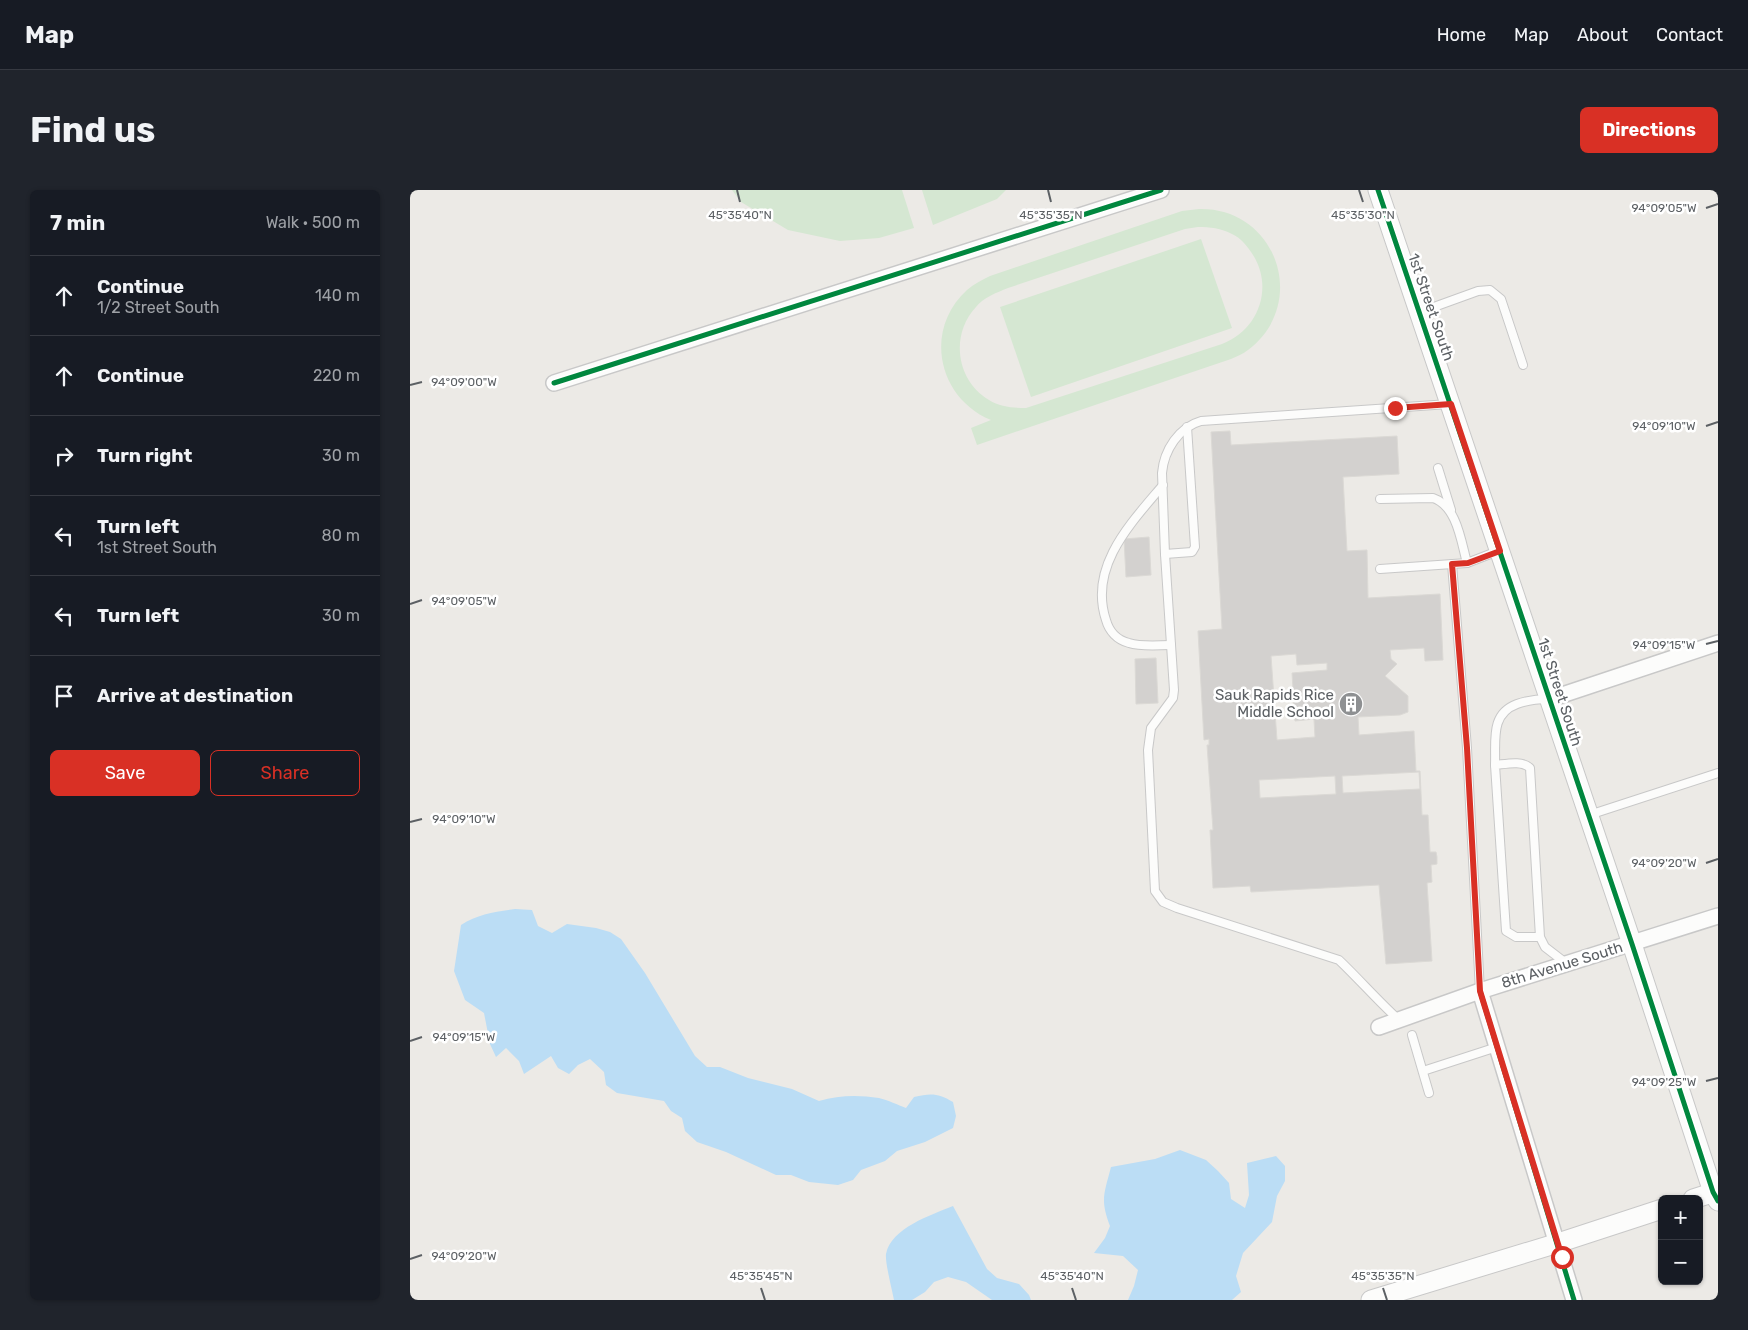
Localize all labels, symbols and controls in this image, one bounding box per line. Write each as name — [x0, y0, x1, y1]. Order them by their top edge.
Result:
text: Map — [25, 21, 74, 49]
text: Home — [1437, 24, 1486, 46]
text: Map — [1514, 24, 1549, 46]
text: About — [1577, 24, 1628, 46]
text: Contact — [1656, 24, 1723, 46]
button: Directions — [1580, 107, 1718, 153]
text: Find us — [30, 109, 155, 151]
text: 94°09'05"W — [1631, 201, 1697, 215]
text: 45°35'40"N — [708, 208, 772, 222]
text: 45°35'35"N — [1019, 208, 1083, 222]
text: 45°35'30"N — [1331, 208, 1395, 222]
text: 7 min — [50, 210, 105, 235]
text: Walk · 500 m — [266, 213, 360, 232]
street label: 1st Street South — [1404, 251, 1458, 363]
text: Continue — [97, 275, 184, 298]
icon: ahead — [50, 282, 78, 310]
text: 140 m — [315, 286, 360, 305]
text: 1/2 Street South — [97, 298, 220, 317]
icon: ahead — [50, 362, 78, 390]
text: Continue — [97, 364, 184, 387]
text: 220 m — [313, 366, 360, 385]
text: 94°09'00"W — [431, 375, 497, 389]
route end — [1384, 397, 1407, 420]
text: 94°09'10"W — [1632, 419, 1696, 433]
icon: right — [50, 442, 78, 470]
text: Turn right — [97, 444, 192, 467]
text: 30 m — [322, 446, 360, 465]
text: Turn left — [97, 515, 179, 538]
icon: left — [50, 522, 78, 550]
text: 80 m — [322, 526, 360, 545]
text: 1st Street South — [97, 538, 217, 557]
text: 94°09'05"W — [431, 594, 497, 608]
icon: left — [50, 602, 78, 630]
text: Turn left — [97, 604, 179, 627]
text: 30 m — [322, 606, 360, 625]
street label: 1st Street South — [1534, 636, 1586, 748]
text: 94°09'15"W — [1633, 638, 1696, 652]
icon: arrive — [50, 682, 78, 710]
text: Arrive at destination — [97, 684, 293, 707]
place label: Sauk Rapids Rice Middle School — [1215, 686, 1334, 721]
building icon: Sauk Rapids Rice Middle School — [1338, 691, 1364, 717]
button: Save — [50, 750, 200, 796]
button: Share — [210, 750, 360, 796]
text: 94°09'10"W — [432, 812, 496, 826]
text: 94°09'20"W — [1631, 856, 1697, 870]
street label: 8th Avenue South — [1499, 938, 1625, 992]
text: 94°09'15"W — [433, 1030, 496, 1044]
text: 94°09'25"W — [1632, 1075, 1697, 1089]
map controls — [1658, 1195, 1703, 1285]
button: + — [1658, 1195, 1703, 1240]
button: − — [1658, 1240, 1703, 1285]
route start — [1551, 1246, 1574, 1269]
text: 94°09'20"W — [431, 1249, 497, 1263]
text: 45°35'45"N — [730, 1269, 792, 1283]
text: 45°35'40"N — [1040, 1269, 1104, 1283]
text: 45°35'35"N — [1351, 1269, 1415, 1283]

